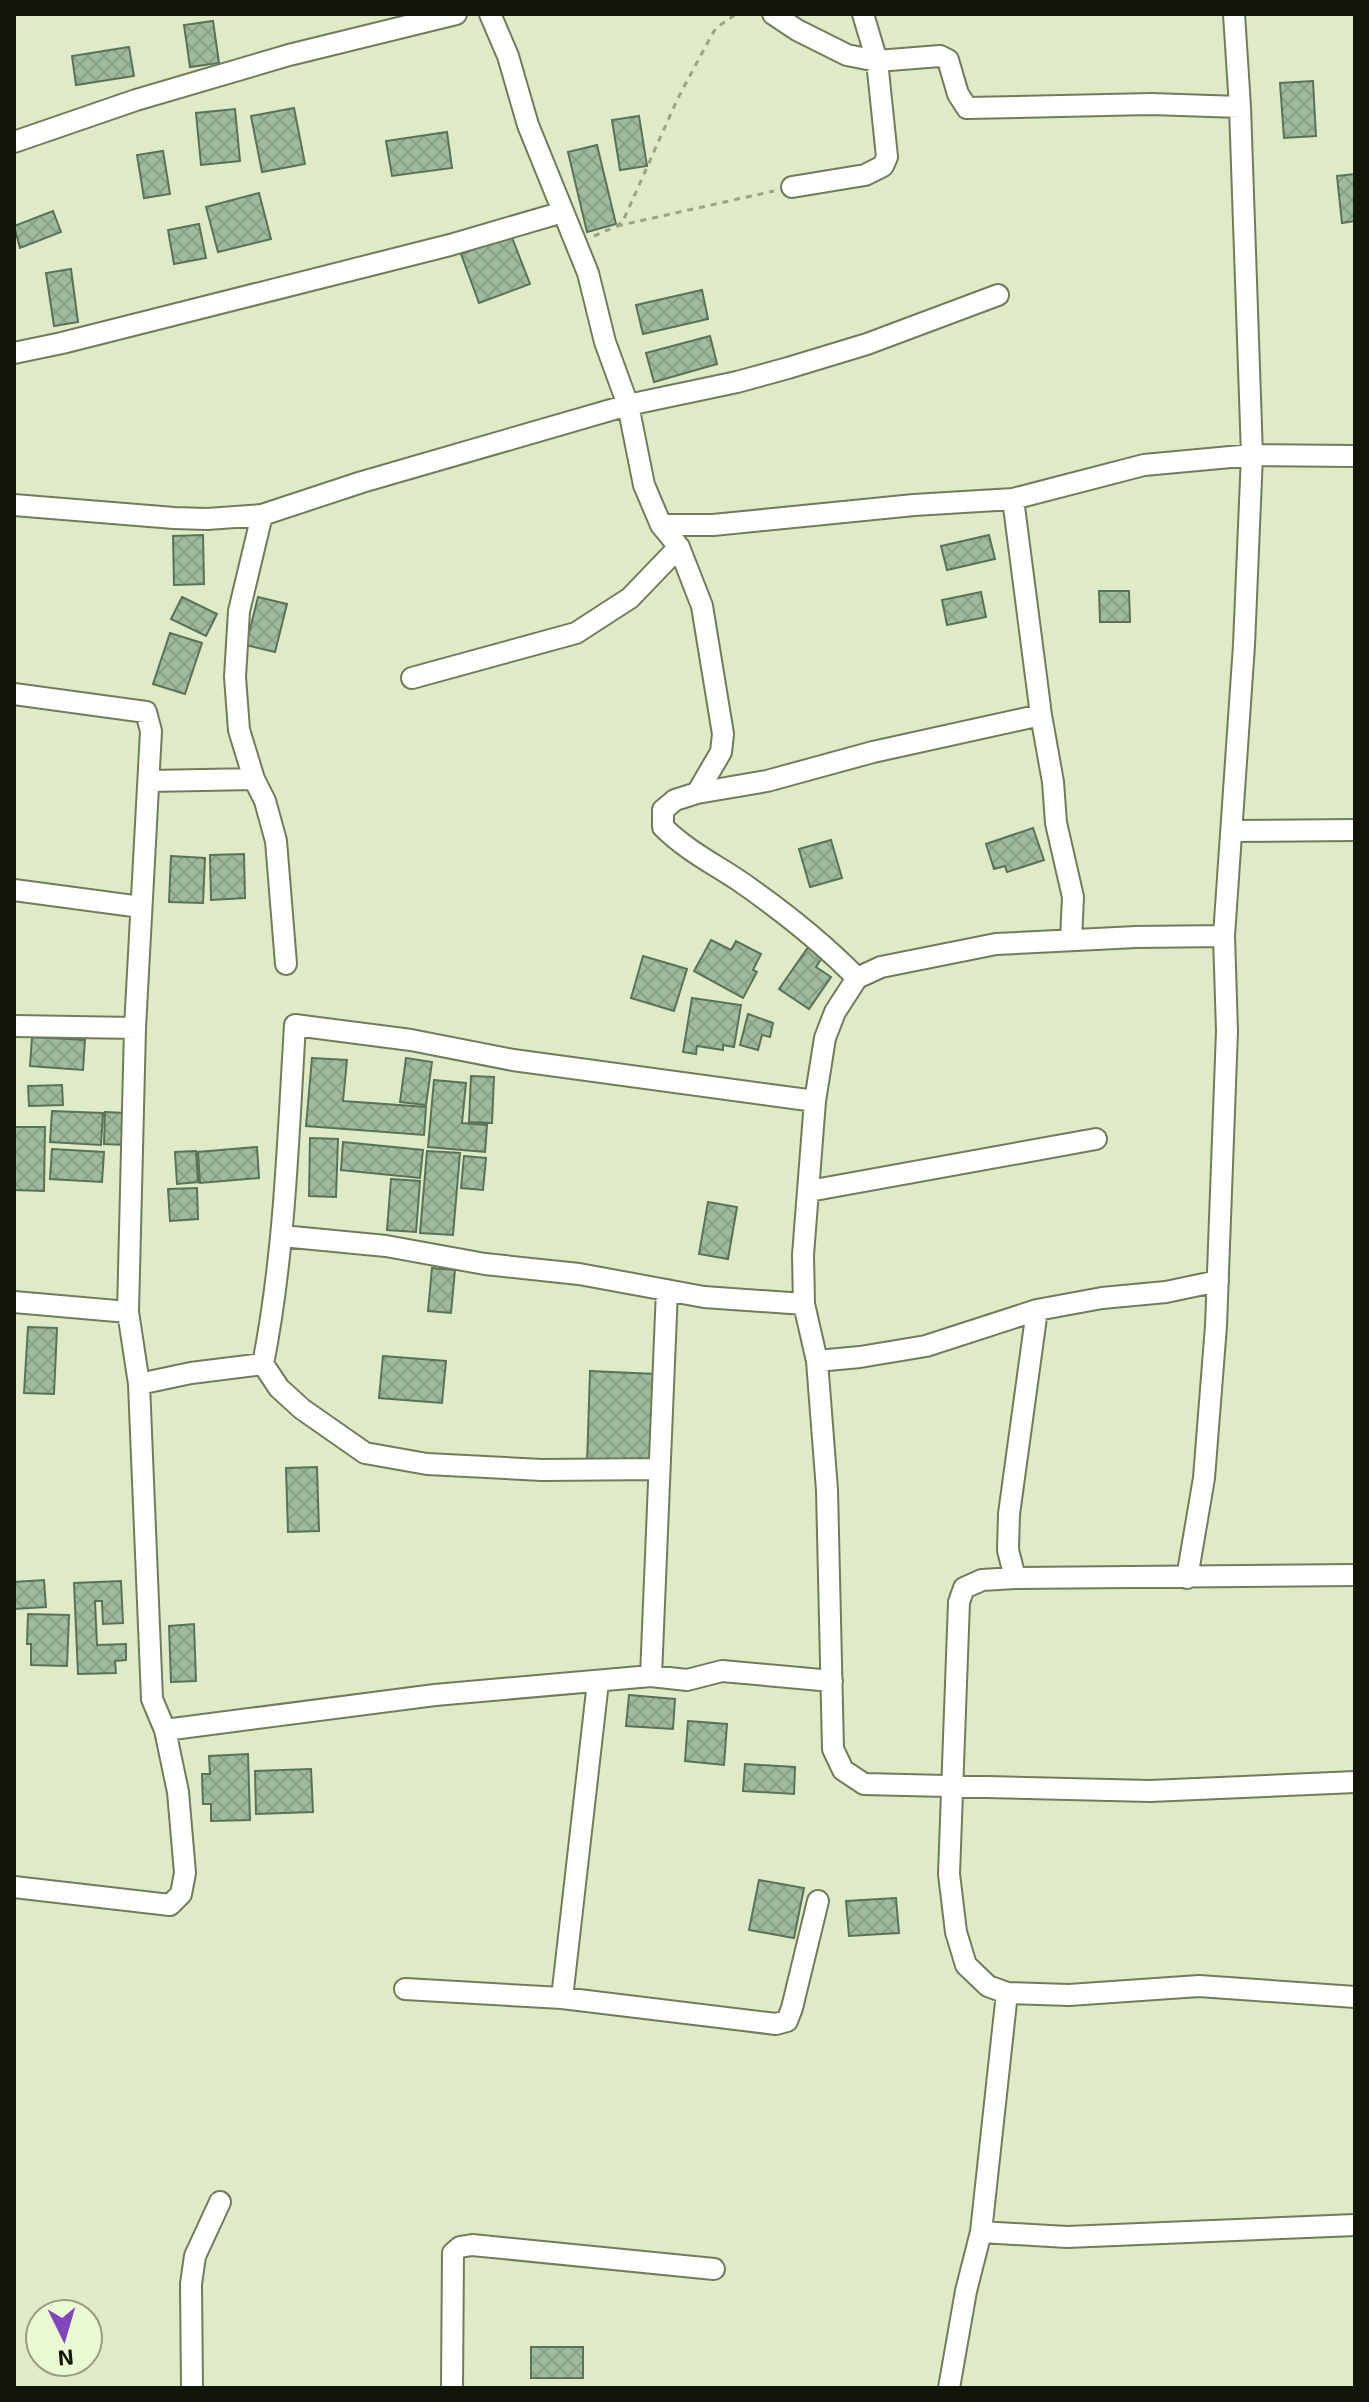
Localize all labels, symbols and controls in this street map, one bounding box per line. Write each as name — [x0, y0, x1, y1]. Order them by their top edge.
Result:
north arrow — [24, 2298, 104, 2378]
text: N — [57, 2345, 75, 2373]

